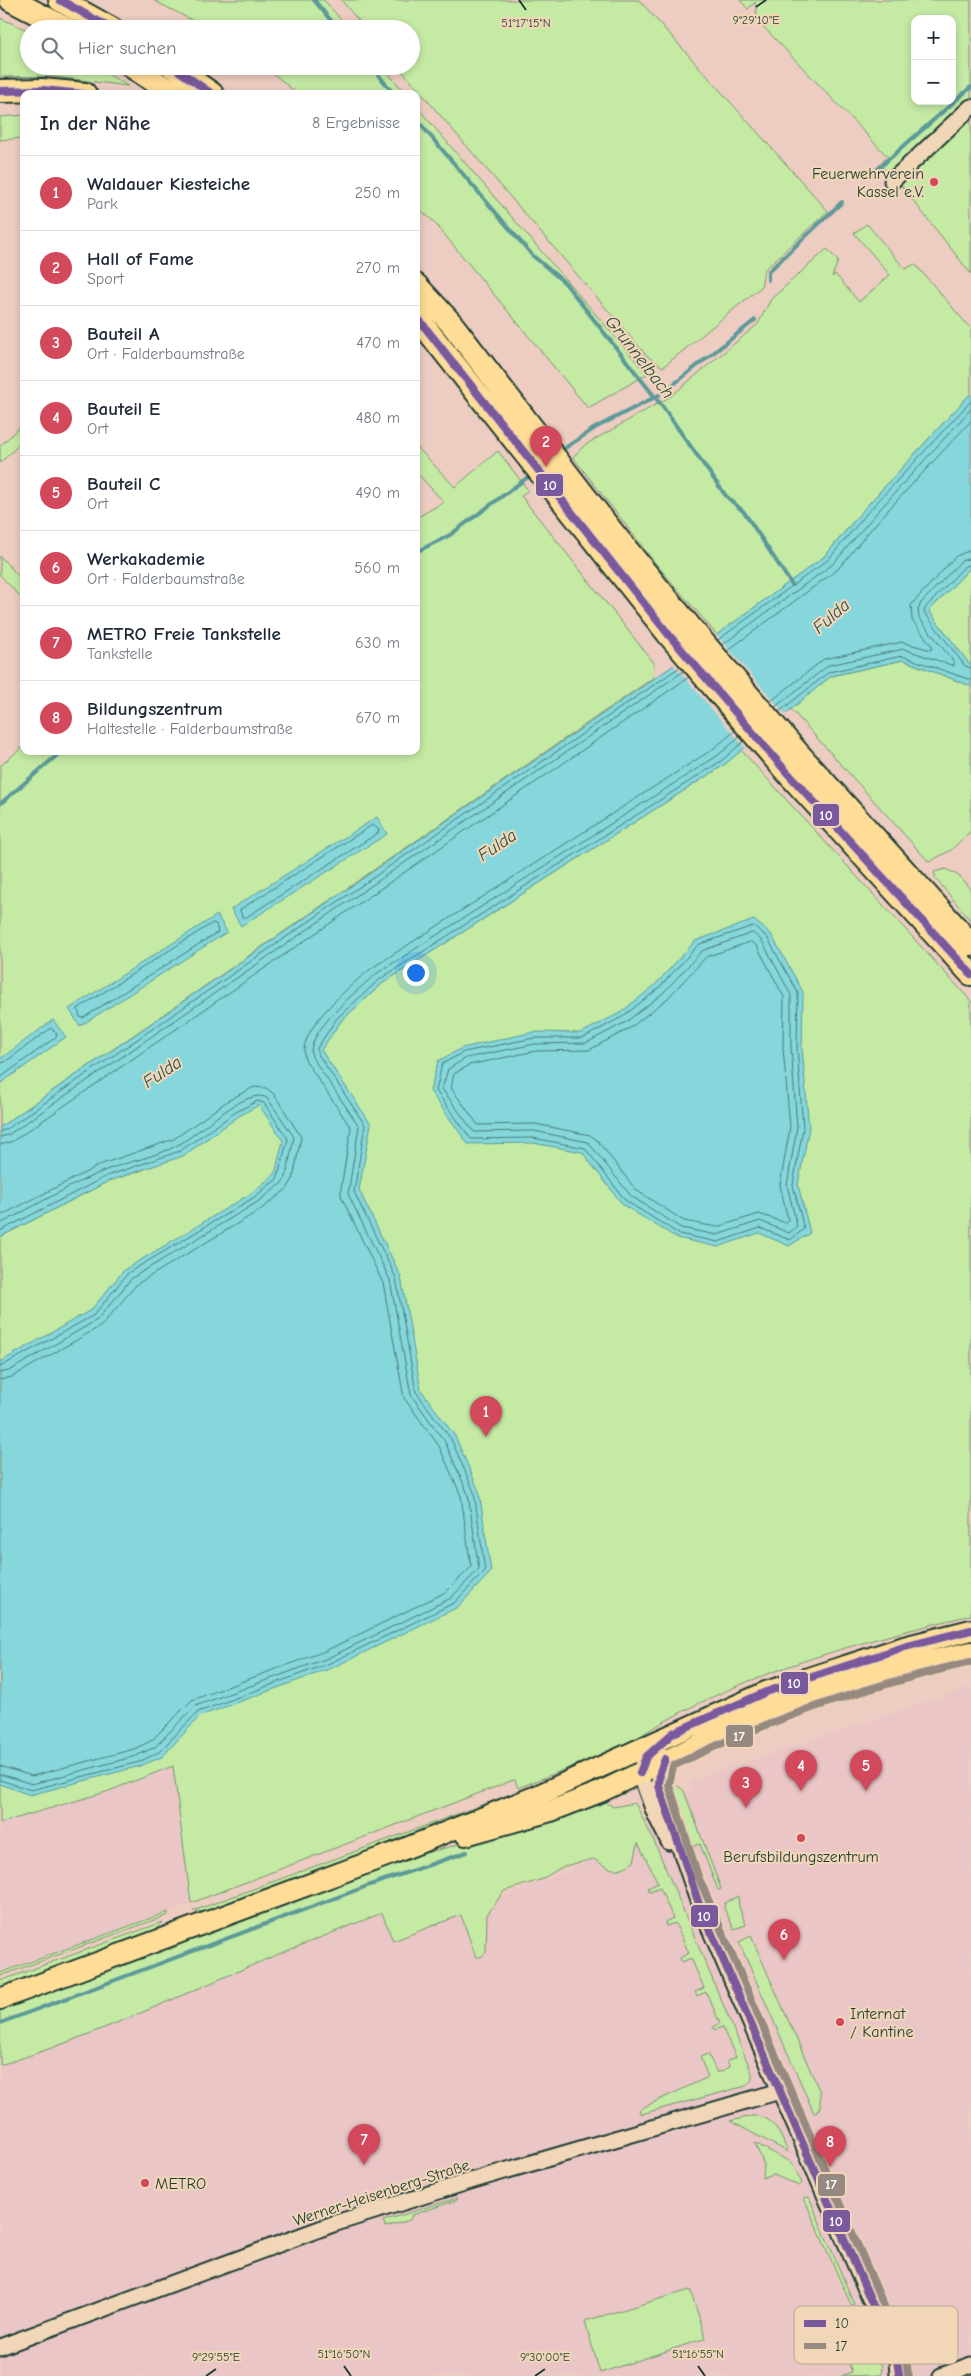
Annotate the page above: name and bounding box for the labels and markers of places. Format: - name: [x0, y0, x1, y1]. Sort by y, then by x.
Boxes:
- place label: Feuerwehrverein Kassel e.V.: [812, 165, 924, 201]
- marker: Feuerwehrverein Kassel e.V.: [928, 176, 940, 188]
- pin: 2: [530, 426, 562, 467]
- pin: 1: [470, 1396, 502, 1437]
- pin: 4: [785, 1750, 817, 1791]
- pin: 5: [850, 1750, 882, 1791]
- pin: 3: [730, 1767, 762, 1808]
- marker: Berufsbildungszentrum: [795, 1832, 807, 1844]
- place label: Berufsbildungszentrum: [723, 1848, 879, 1866]
- pin: 6: [768, 1919, 800, 1960]
- place label: Internat / Kantine: [850, 2005, 913, 2041]
- marker: Internat / Kantine: [834, 2016, 846, 2028]
- pin: 7: [348, 2124, 380, 2165]
- pin: 8: [814, 2126, 846, 2167]
- place label: METRO: [155, 2175, 206, 2193]
- marker: METRO: [139, 2177, 151, 2189]

